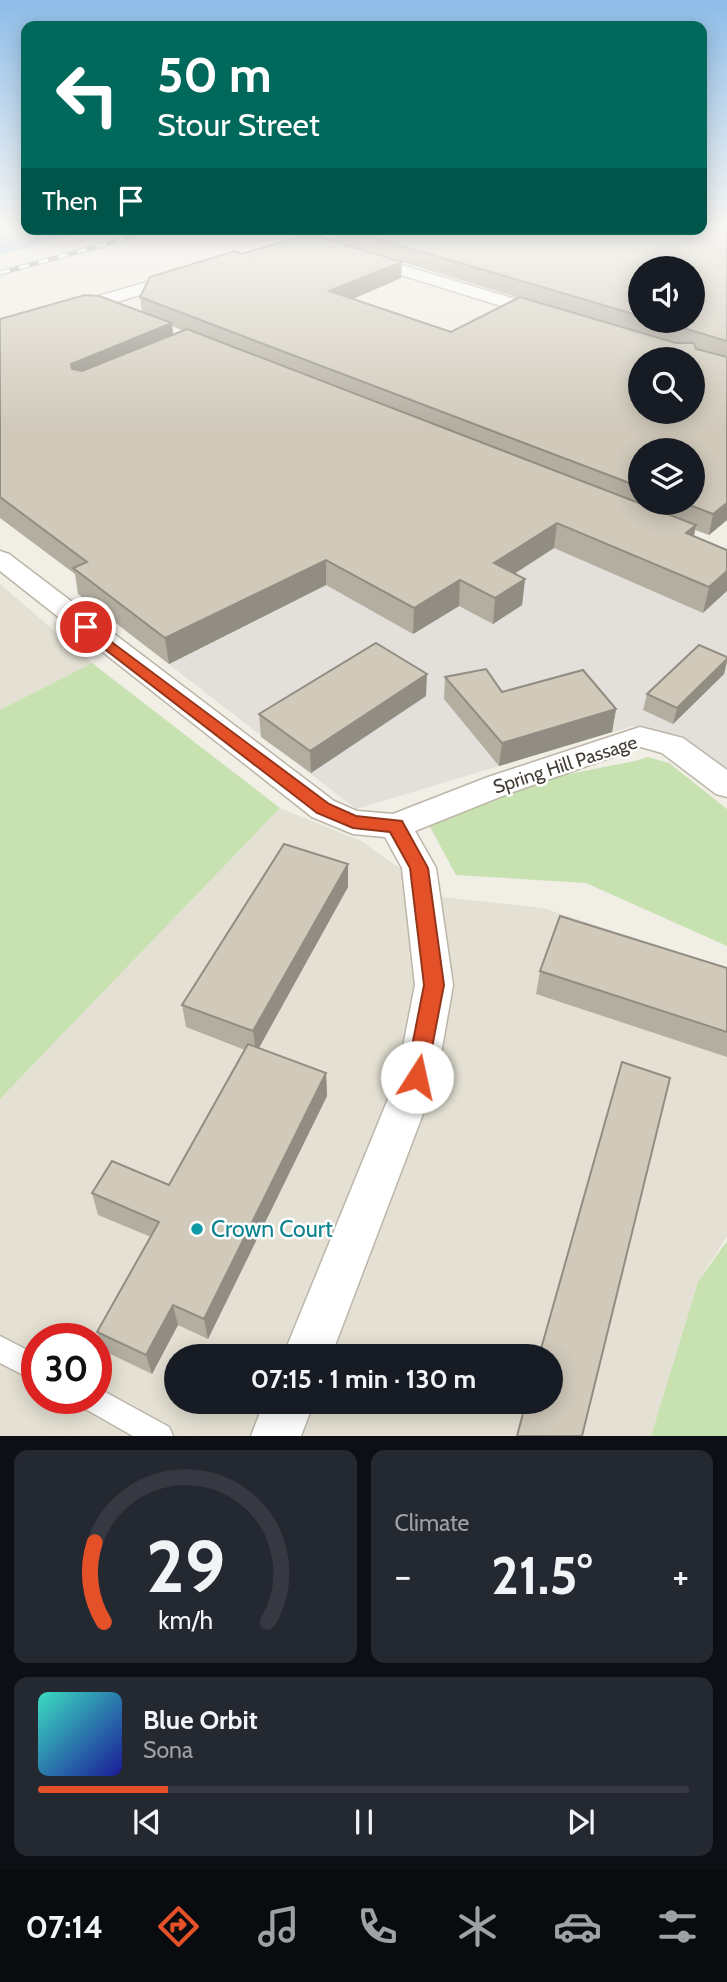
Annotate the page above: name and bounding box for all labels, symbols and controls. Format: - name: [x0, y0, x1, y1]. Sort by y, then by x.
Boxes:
- text: 50 m: [157, 45, 272, 104]
- icon: left: [42, 49, 133, 140]
- text: Stour Street: [157, 105, 320, 144]
- icon: arrive: [112, 182, 150, 220]
- text: Then: [42, 185, 98, 217]
- map controls: [628, 256, 705, 515]
- button: sound: [628, 256, 705, 333]
- button: search: [628, 347, 705, 424]
- button: layers: [628, 438, 705, 515]
- pin: [56, 597, 116, 657]
- icon: arrive: [67, 608, 105, 646]
- street label: Spring Hill Passage: [490, 730, 640, 799]
- position arrow: [380, 1040, 454, 1114]
- place label: Crown Court: [211, 1215, 333, 1243]
- marker: Crown Court: [189, 1221, 205, 1237]
- speed limit sign: 30: [21, 1323, 112, 1414]
- text: 07:15 · 1 min · 130 m: [251, 1363, 476, 1395]
- text: Climate: [395, 1509, 469, 1537]
- text: 29: [146, 1523, 225, 1611]
- text: 21.5°: [491, 1544, 592, 1607]
- text: −: [395, 1552, 411, 1599]
- text: +: [672, 1552, 689, 1599]
- text: km/h: [158, 1605, 213, 1635]
- text: Blue Orbit: [143, 1704, 258, 1736]
- text: Sona: [143, 1736, 193, 1764]
- icon: previous: [128, 1803, 166, 1841]
- icon: pause: [345, 1803, 383, 1841]
- icon: next: [562, 1803, 600, 1841]
- icon: directions: [154, 1902, 203, 1951]
- icon: music: [254, 1902, 303, 1951]
- icon: phone: [353, 1902, 402, 1951]
- icon: climate: [453, 1902, 502, 1951]
- icon: car: [553, 1902, 602, 1951]
- icon: filters: [653, 1902, 702, 1951]
- text: 07:14: [25, 1907, 103, 1946]

